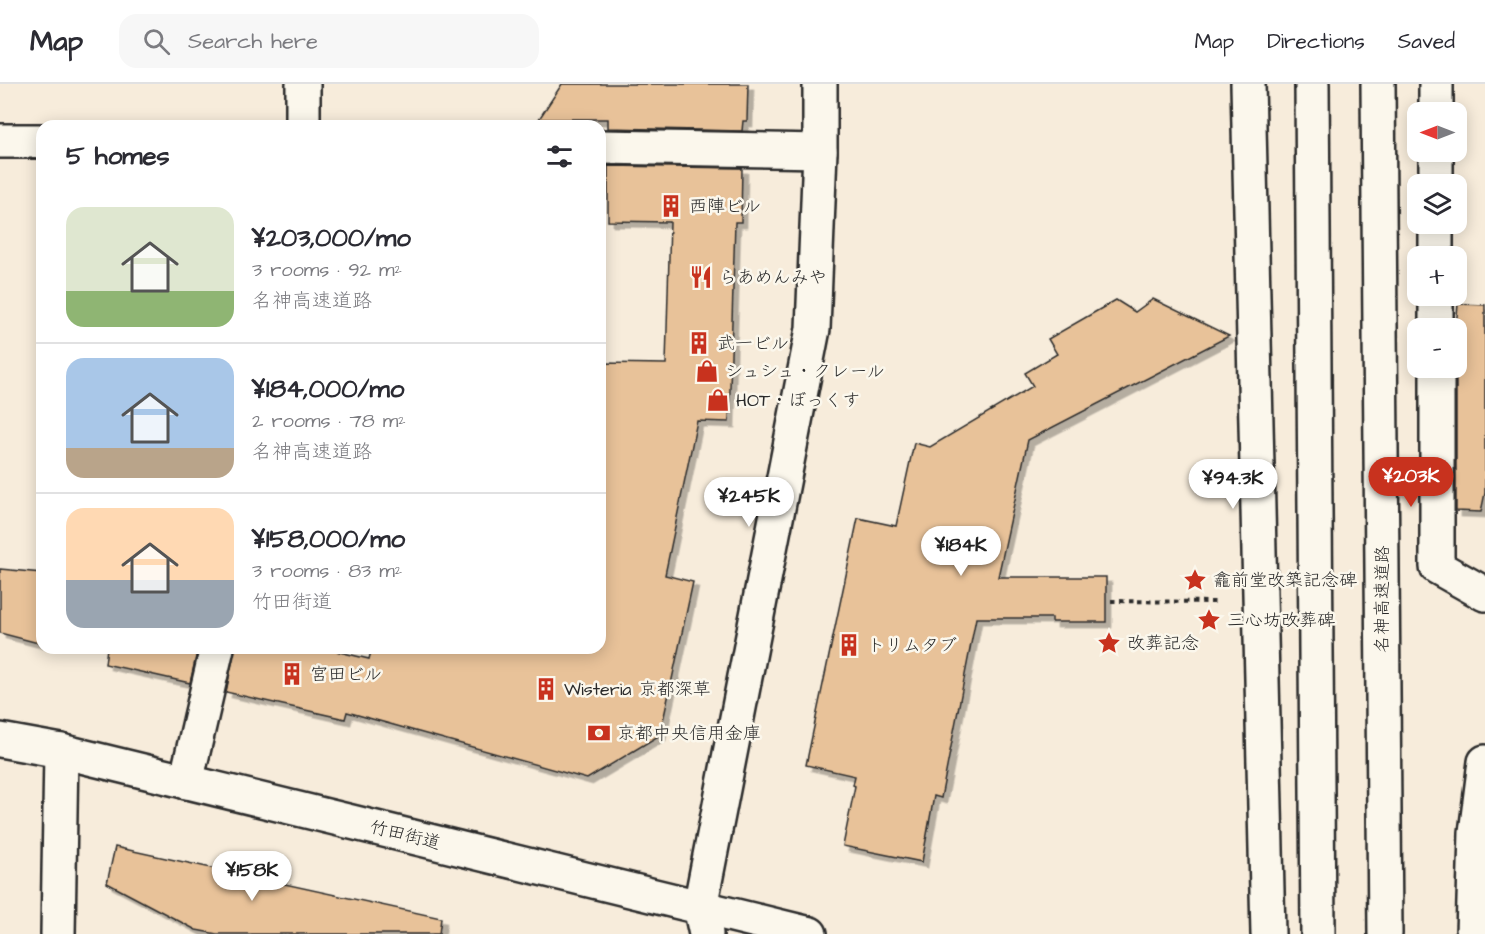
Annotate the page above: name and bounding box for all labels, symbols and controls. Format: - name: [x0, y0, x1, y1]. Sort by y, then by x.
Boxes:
- search box: [119, 14, 539, 68]
- text: Map: [30, 22, 83, 61]
- icon: search: [140, 25, 173, 58]
- text: Search here: [188, 26, 318, 57]
- text: Map: [1194, 27, 1234, 56]
- text: Directions: [1267, 27, 1365, 56]
- text: Saved: [1398, 27, 1455, 56]
- north arrow: [1407, 102, 1467, 162]
- map controls: [1407, 102, 1467, 378]
- text: 5 homes: [66, 138, 170, 174]
- icon: filters: [543, 140, 576, 173]
- button: layers: [1407, 174, 1467, 234]
- building icon: 西陣ビル: [658, 193, 684, 219]
- place label: 西陣ビル: [689, 194, 761, 219]
- text: ¥203,000/mo: [252, 220, 411, 256]
- icon: home: [114, 231, 186, 303]
- button: +: [1407, 246, 1467, 306]
- text: 3 rooms · 92 m²: [252, 256, 402, 284]
- restaurant icon: らあめんみや: [688, 264, 714, 290]
- place label: らあめんみや: [719, 265, 827, 290]
- text: 名神高速道路: [252, 287, 372, 315]
- button: −: [1407, 318, 1467, 378]
- building icon: 武一ビル: [686, 330, 712, 356]
- place label: 武一ビル: [717, 331, 789, 356]
- shop icon: シュシュ・クレール: [694, 358, 720, 384]
- place label: シュシュ・クレール: [725, 359, 884, 384]
- text: ¥184,000/mo: [252, 371, 404, 407]
- icon: home: [114, 382, 186, 454]
- shop icon: HOT・ぼっくす: [705, 387, 731, 413]
- place label: HOT・ぼっくす: [736, 388, 860, 413]
- text: 2 rooms · 78 m²: [252, 407, 406, 435]
- text: 名神高速道路: [252, 438, 372, 466]
- pin: ¥203K: [1369, 457, 1453, 508]
- pin: ¥94.3K: [1184, 459, 1282, 510]
- text: ¥203K: [1382, 462, 1440, 490]
- text: ¥94.3K: [1203, 464, 1263, 492]
- pin: ¥245K: [707, 477, 791, 528]
- text: ¥245K: [718, 482, 780, 510]
- text: ¥158,000/mo: [252, 521, 405, 557]
- pin: ¥184K: [919, 526, 1003, 577]
- text: ¥184K: [935, 531, 987, 559]
- icon: home: [114, 532, 186, 604]
- street label: 名神高速道路: [1370, 545, 1395, 653]
- text: 3 rooms · 83 m²: [252, 557, 402, 585]
- place icon: 龕前堂改築記念碑: [1182, 567, 1208, 593]
- place label: 龕前堂改築記念碑: [1213, 568, 1357, 593]
- text: 竹田街道: [252, 588, 332, 616]
- place icon: 三心坊改葬碑: [1196, 607, 1222, 633]
- place label: 三心坊改葬碑: [1227, 608, 1335, 633]
- place icon: 改葬記念: [1096, 630, 1122, 656]
- place label: 改葬記念: [1127, 631, 1199, 656]
- building icon: トリムタブ: [836, 632, 862, 658]
- place label: トリムタブ: [867, 633, 957, 658]
- building icon: 宮田ビル: [279, 661, 305, 687]
- place label: 宮田ビル: [310, 662, 382, 687]
- building icon: Wisteria 京都深草: [533, 676, 559, 702]
- place label: Wisteria 京都深草: [564, 677, 711, 702]
- bank icon: 京都中央信用金庫: [586, 720, 612, 746]
- place label: 京都中央信用金庫: [617, 721, 761, 746]
- street label: 竹田街道: [367, 814, 443, 856]
- pin: ¥158K: [210, 851, 294, 902]
- text: ¥158K: [226, 856, 278, 884]

